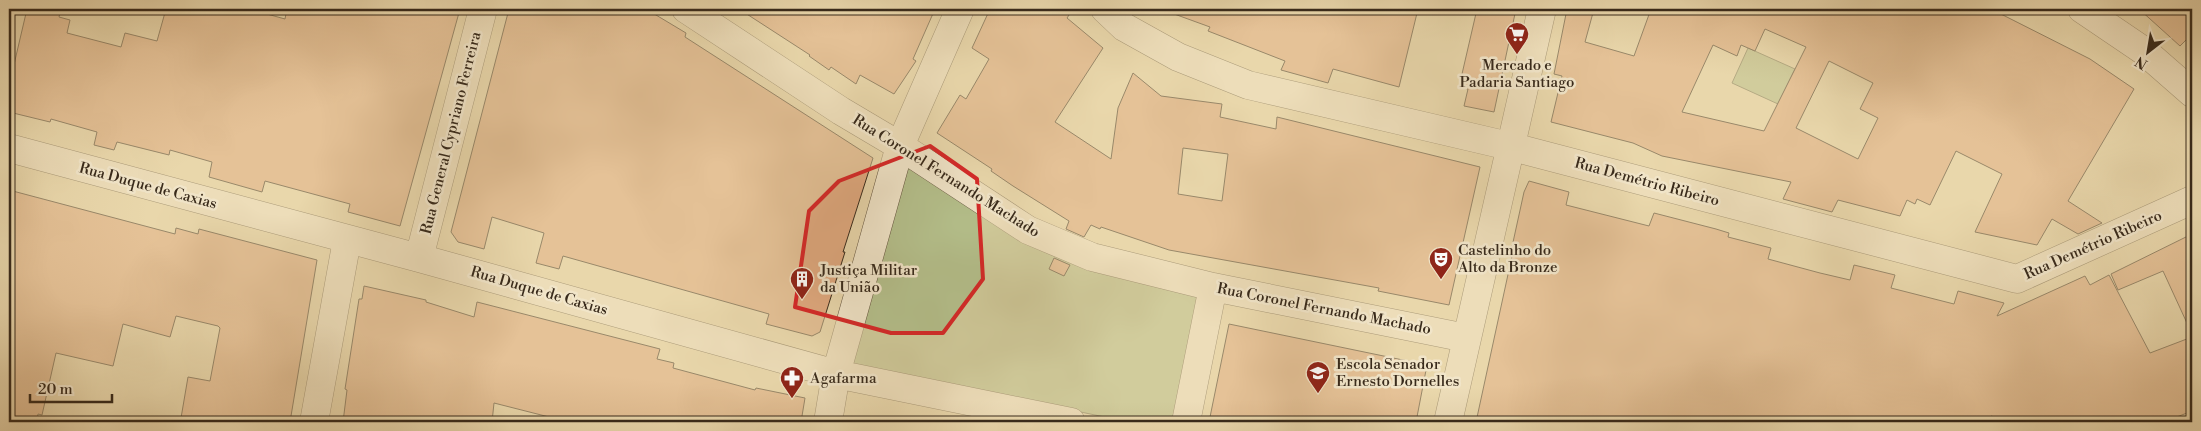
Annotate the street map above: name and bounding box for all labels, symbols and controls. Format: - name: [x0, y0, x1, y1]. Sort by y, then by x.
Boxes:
- supermarket icon: Mercado e Padaria Santiago: [1504, 21, 1530, 55]
- north arrow: [2124, 28, 2174, 78]
- street label: Rua General Cypriano Ferreira: [417, 29, 485, 236]
- text: N: [2132, 52, 2151, 73]
- place label: Mercado e Padaria Santiago: [1460, 56, 1574, 92]
- street label: Rua Coronel Fernando Machado: [849, 110, 1043, 242]
- street label: Rua Demétrio Ribeiro: [1572, 154, 1722, 210]
- street label: Rua Duque de Caxias: [77, 158, 219, 214]
- street label: Rua Demétrio Ribeiro: [2021, 206, 2165, 284]
- place label: Castelinho do Alto da Bronze: [1457, 241, 1558, 277]
- theatre icon: Castelinho do Alto da Bronze: [1428, 246, 1454, 280]
- place label: Justiça Militar da União: [819, 261, 918, 297]
- street label: Rua Duque de Caxias: [468, 262, 610, 320]
- building icon: Justiça Militar da União: [789, 266, 815, 300]
- street label: Rua Coronel Fernando Machado: [1215, 279, 1433, 339]
- place label: Escola Senador Ernesto Dornelles: [1336, 355, 1459, 391]
- school or university icon: Escola Senador Ernesto Dornelles: [1305, 360, 1331, 394]
- pharmacy icon: Agafarma: [779, 365, 805, 399]
- place label: Agafarma: [809, 369, 877, 388]
- scale bar: [30, 371, 112, 403]
- text: 20 m: [38, 380, 73, 399]

